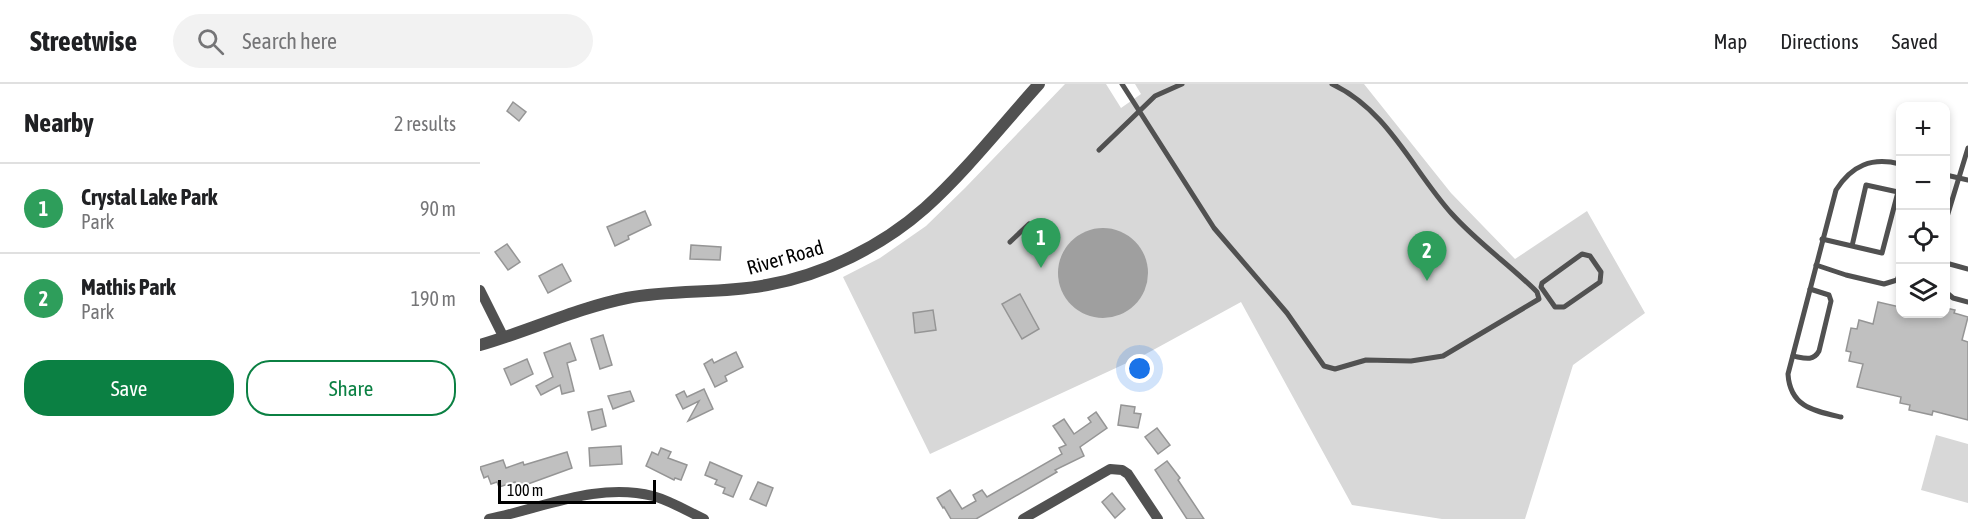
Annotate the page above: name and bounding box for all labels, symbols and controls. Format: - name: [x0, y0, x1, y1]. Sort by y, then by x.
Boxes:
- search box: [173, 14, 593, 68]
- text: Streetwise: [30, 25, 137, 57]
- icon: search: [194, 25, 227, 58]
- text: Search here: [242, 28, 337, 54]
- text: Map: [1713, 29, 1747, 53]
- text: Directions: [1780, 29, 1859, 53]
- text: Saved: [1892, 29, 1938, 53]
- map controls: [1896, 102, 1950, 318]
- button: +: [1896, 102, 1950, 156]
- text: Nearby: [24, 108, 94, 138]
- text: 2 results: [394, 112, 456, 135]
- button: −: [1896, 156, 1950, 210]
- text: Crystal Lake Park: [81, 184, 217, 210]
- text: 1: [39, 197, 48, 220]
- text: 90 m: [420, 197, 456, 220]
- text: Park: [81, 210, 114, 233]
- button: locate: [1896, 210, 1950, 264]
- pin: 1: [1022, 218, 1060, 268]
- pin: 2: [1408, 232, 1446, 281]
- street label: River Road: [744, 235, 826, 279]
- button: layers: [1896, 264, 1950, 318]
- text: Mathis Park: [81, 274, 176, 300]
- text: 2: [39, 287, 48, 310]
- text: 190 m: [411, 287, 456, 310]
- text: Park: [81, 300, 114, 323]
- your location: [1125, 354, 1154, 383]
- button: Save: [24, 360, 234, 416]
- button: Share: [246, 360, 456, 416]
- scale bar: [498, 477, 656, 504]
- text: 100 m: [507, 481, 543, 499]

